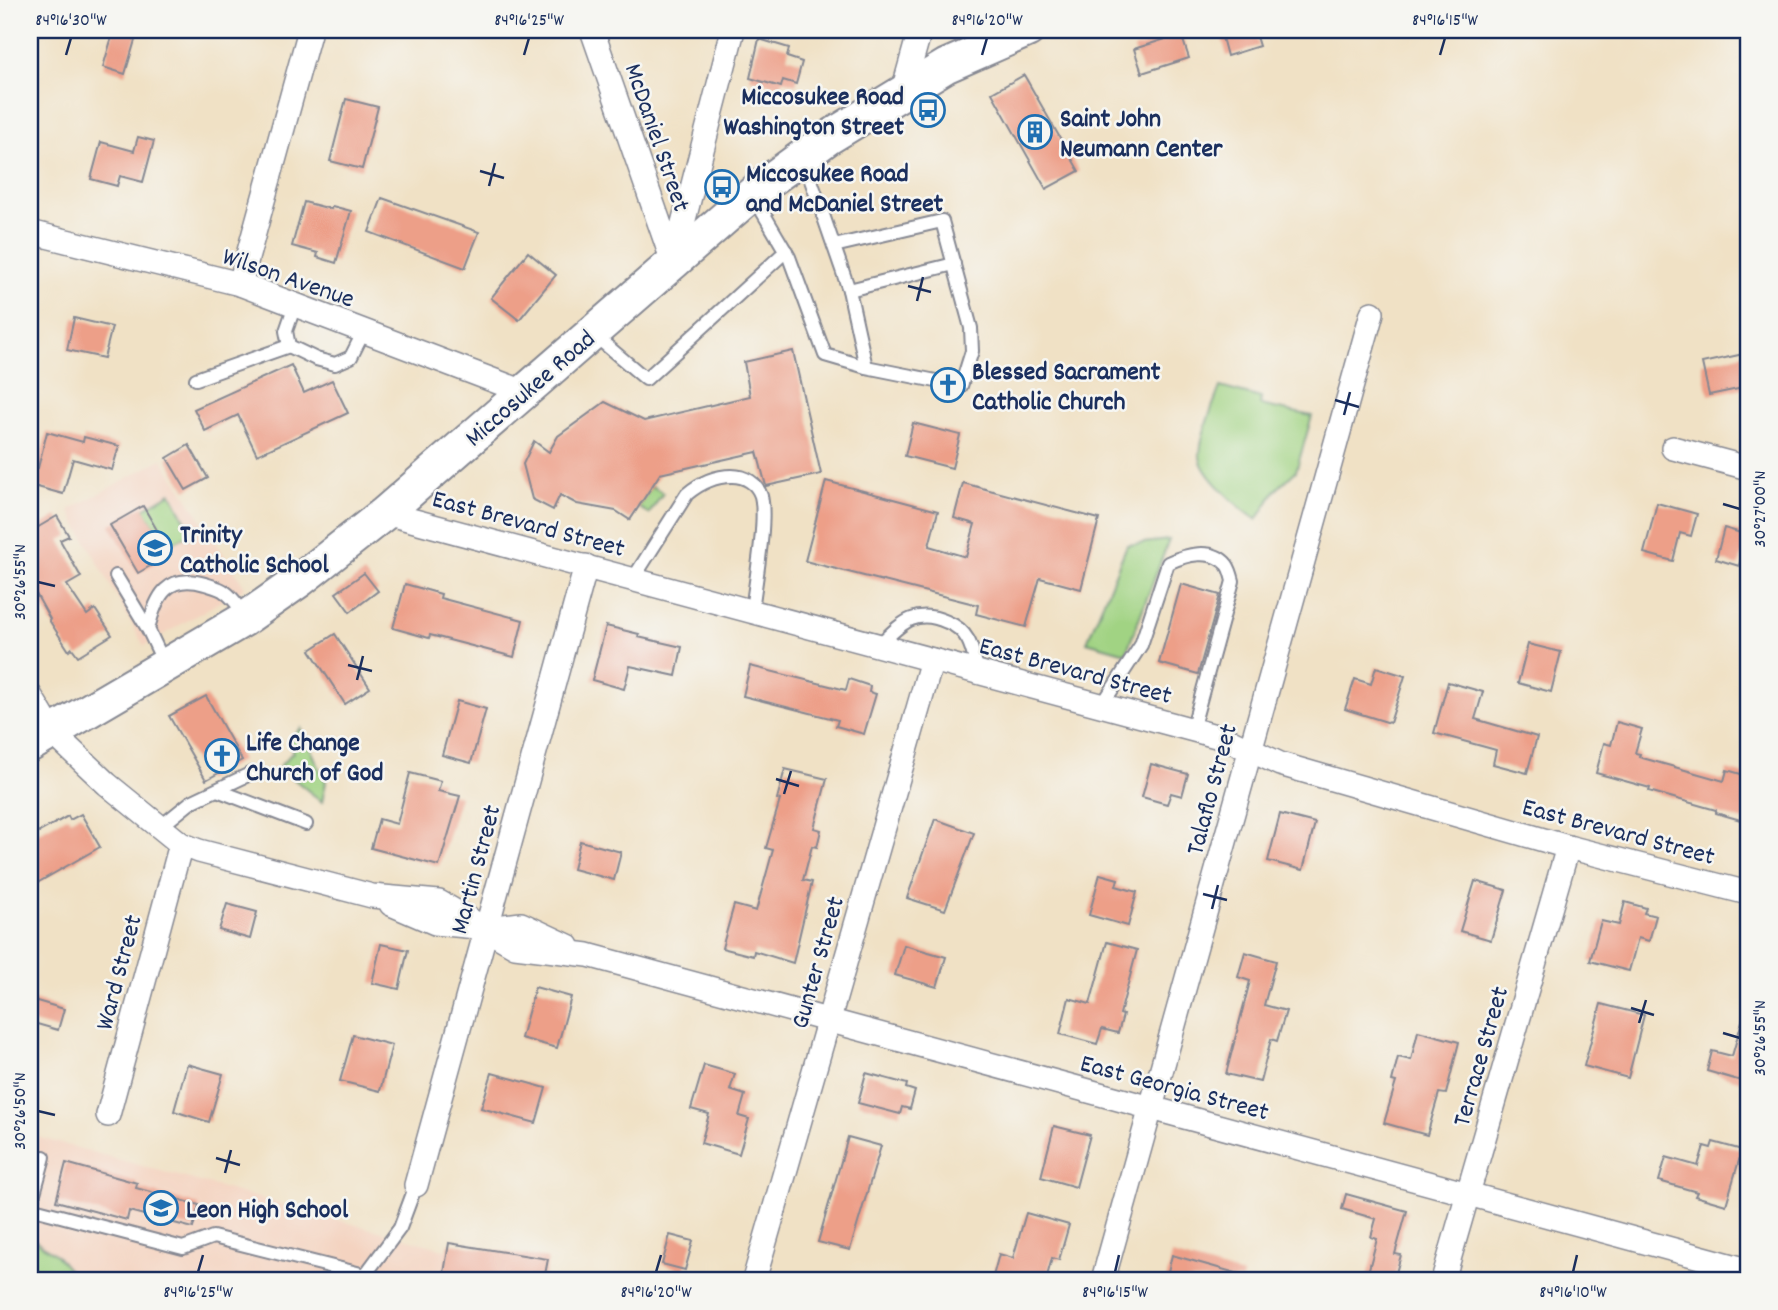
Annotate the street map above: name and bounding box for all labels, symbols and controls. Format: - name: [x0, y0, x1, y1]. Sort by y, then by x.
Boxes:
- text: 84°16'30"W: [35, 9, 107, 34]
- text: 84°16'25"W: [494, 9, 565, 34]
- text: 84°16'20"W: [951, 9, 1023, 34]
- text: 84°16'15"W: [1412, 9, 1479, 34]
- street label: McDaniel Street: [613, 59, 699, 218]
- place label: Miccosukee Road Washington Street: [724, 80, 904, 147]
- bus stop icon: Miccosukee Road Washington Street: [909, 91, 947, 129]
- place label: Saint John Neumann Center: [1060, 102, 1223, 169]
- building icon: Saint John Neumann Center: [1016, 113, 1054, 151]
- place label: Miccosukee Road and McDaniel Street: [746, 157, 944, 224]
- bus stop icon: Miccosukee Road and McDaniel Street: [703, 168, 741, 206]
- street label: Wilson Avenue: [217, 239, 359, 319]
- street label: Miccosukee Road: [458, 322, 605, 457]
- place label: Blessed Sacrament Catholic Church: [972, 355, 1161, 422]
- church icon: Blessed Sacrament Catholic Church: [929, 366, 967, 404]
- text: 30°27'00"N: [1749, 471, 1774, 547]
- street label: East Brevard Street: [428, 482, 629, 569]
- place label: Trinity Catholic School: [180, 518, 329, 585]
- school or university icon: Trinity Catholic School: [136, 529, 174, 567]
- text: 30°26'55"N: [9, 544, 34, 620]
- street label: East Brevard Street: [975, 629, 1176, 716]
- street label: Talaflo Street: [1178, 720, 1249, 860]
- place label: Life Change Church of God: [246, 726, 384, 793]
- church icon: Life Change Church of God: [203, 737, 241, 775]
- street label: East Brevard Street: [1518, 790, 1719, 877]
- street label: Martin Street: [442, 801, 513, 939]
- street label: Gunter Street: [783, 892, 856, 1034]
- street label: Ward Street: [87, 911, 154, 1035]
- street label: Terrace Street: [1445, 982, 1520, 1131]
- text: 30°26'55"N: [1749, 1000, 1774, 1076]
- street label: East Georgia Street: [1076, 1046, 1273, 1132]
- text: 30°26'50"N: [9, 1072, 34, 1150]
- school or university icon: Leon High School: [142, 1189, 180, 1227]
- place label: Leon High School: [186, 1193, 349, 1230]
- text: 84°16'25"W: [163, 1281, 234, 1306]
- text: 84°16'20"W: [620, 1281, 692, 1306]
- text: 84°16'15"W: [1082, 1281, 1149, 1306]
- text: 84°16'10"W: [1539, 1281, 1607, 1306]

